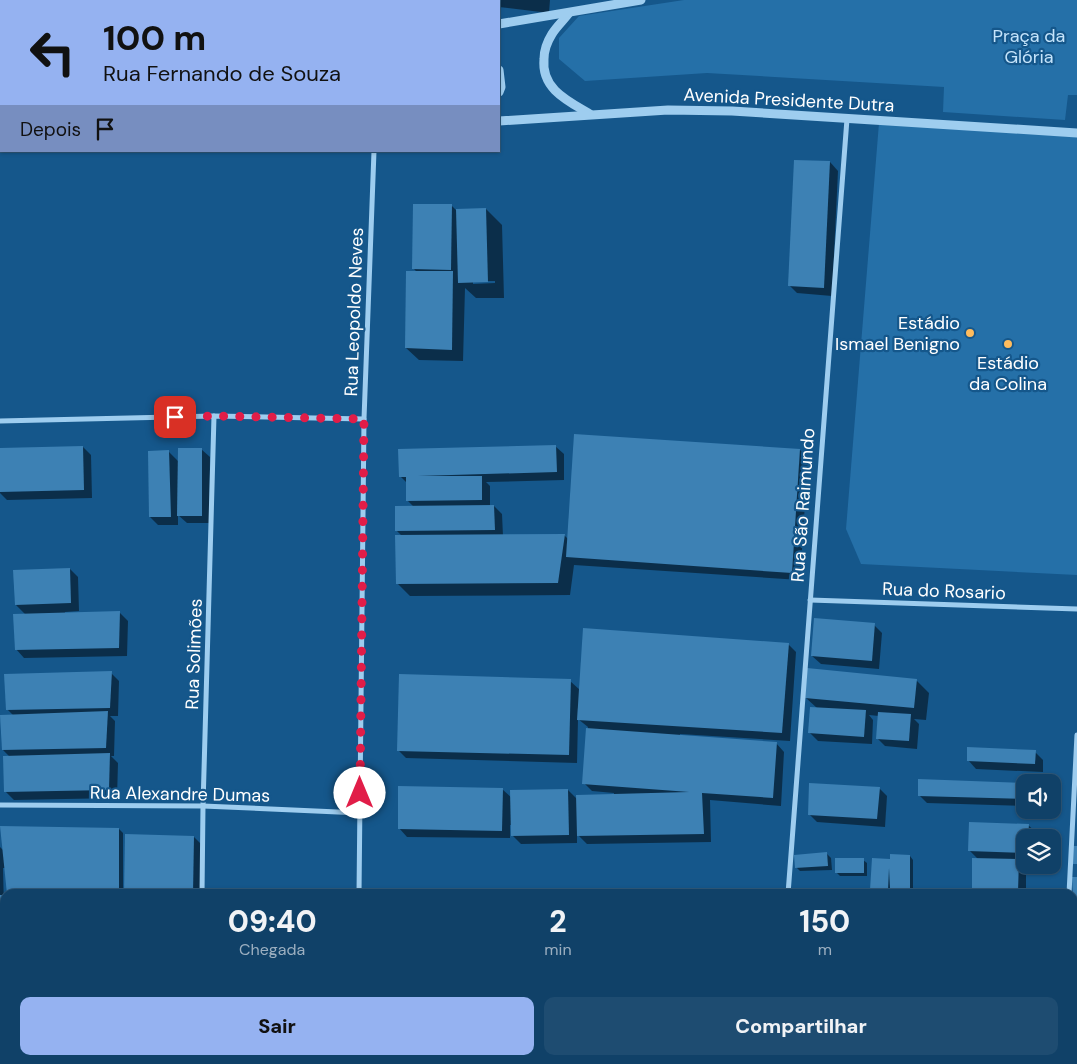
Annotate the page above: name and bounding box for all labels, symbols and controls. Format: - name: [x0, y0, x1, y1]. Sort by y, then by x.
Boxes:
- text: 100 m: [103, 15, 206, 61]
- icon: left: [20, 20, 85, 85]
- park label: Praça da Glória: [993, 24, 1065, 69]
- text: Rua Fernando de Souza: [103, 59, 341, 88]
- street label: Avenida Presidente Dutra: [683, 82, 895, 118]
- icon: arrive: [91, 115, 119, 143]
- text: Depois: [20, 117, 81, 142]
- street label: Rua Leopoldo Neves: [339, 227, 369, 397]
- place label: Estádio Ismael Benigno: [835, 311, 960, 356]
- marker: Estádio Ismael Benigno: [964, 327, 976, 339]
- marker: Estádio da Colina: [1002, 338, 1014, 350]
- place label: Estádio da Colina: [969, 351, 1047, 396]
- pin: [154, 396, 196, 438]
- icon: arrive: [161, 403, 189, 431]
- street label: Rua São Raimundo: [786, 427, 820, 583]
- street label: Rua do Rosario: [882, 577, 1006, 605]
- street label: Rua Solimões: [180, 598, 208, 710]
- position arrow: [333, 766, 385, 818]
- map controls: [1016, 774, 1061, 874]
- button: sound: [1016, 774, 1061, 819]
- street label: Rua Alexandre Dumas: [90, 780, 270, 808]
- button: layers: [1016, 829, 1061, 874]
- text: 09:40: [228, 902, 317, 941]
- text: 2: [549, 902, 567, 941]
- text: 150: [799, 902, 850, 941]
- text: Chegada: [239, 939, 305, 960]
- text: min: [544, 939, 572, 960]
- text: m: [818, 939, 832, 960]
- button: Sair: [20, 997, 534, 1055]
- button: Compartilhar: [544, 997, 1058, 1055]

